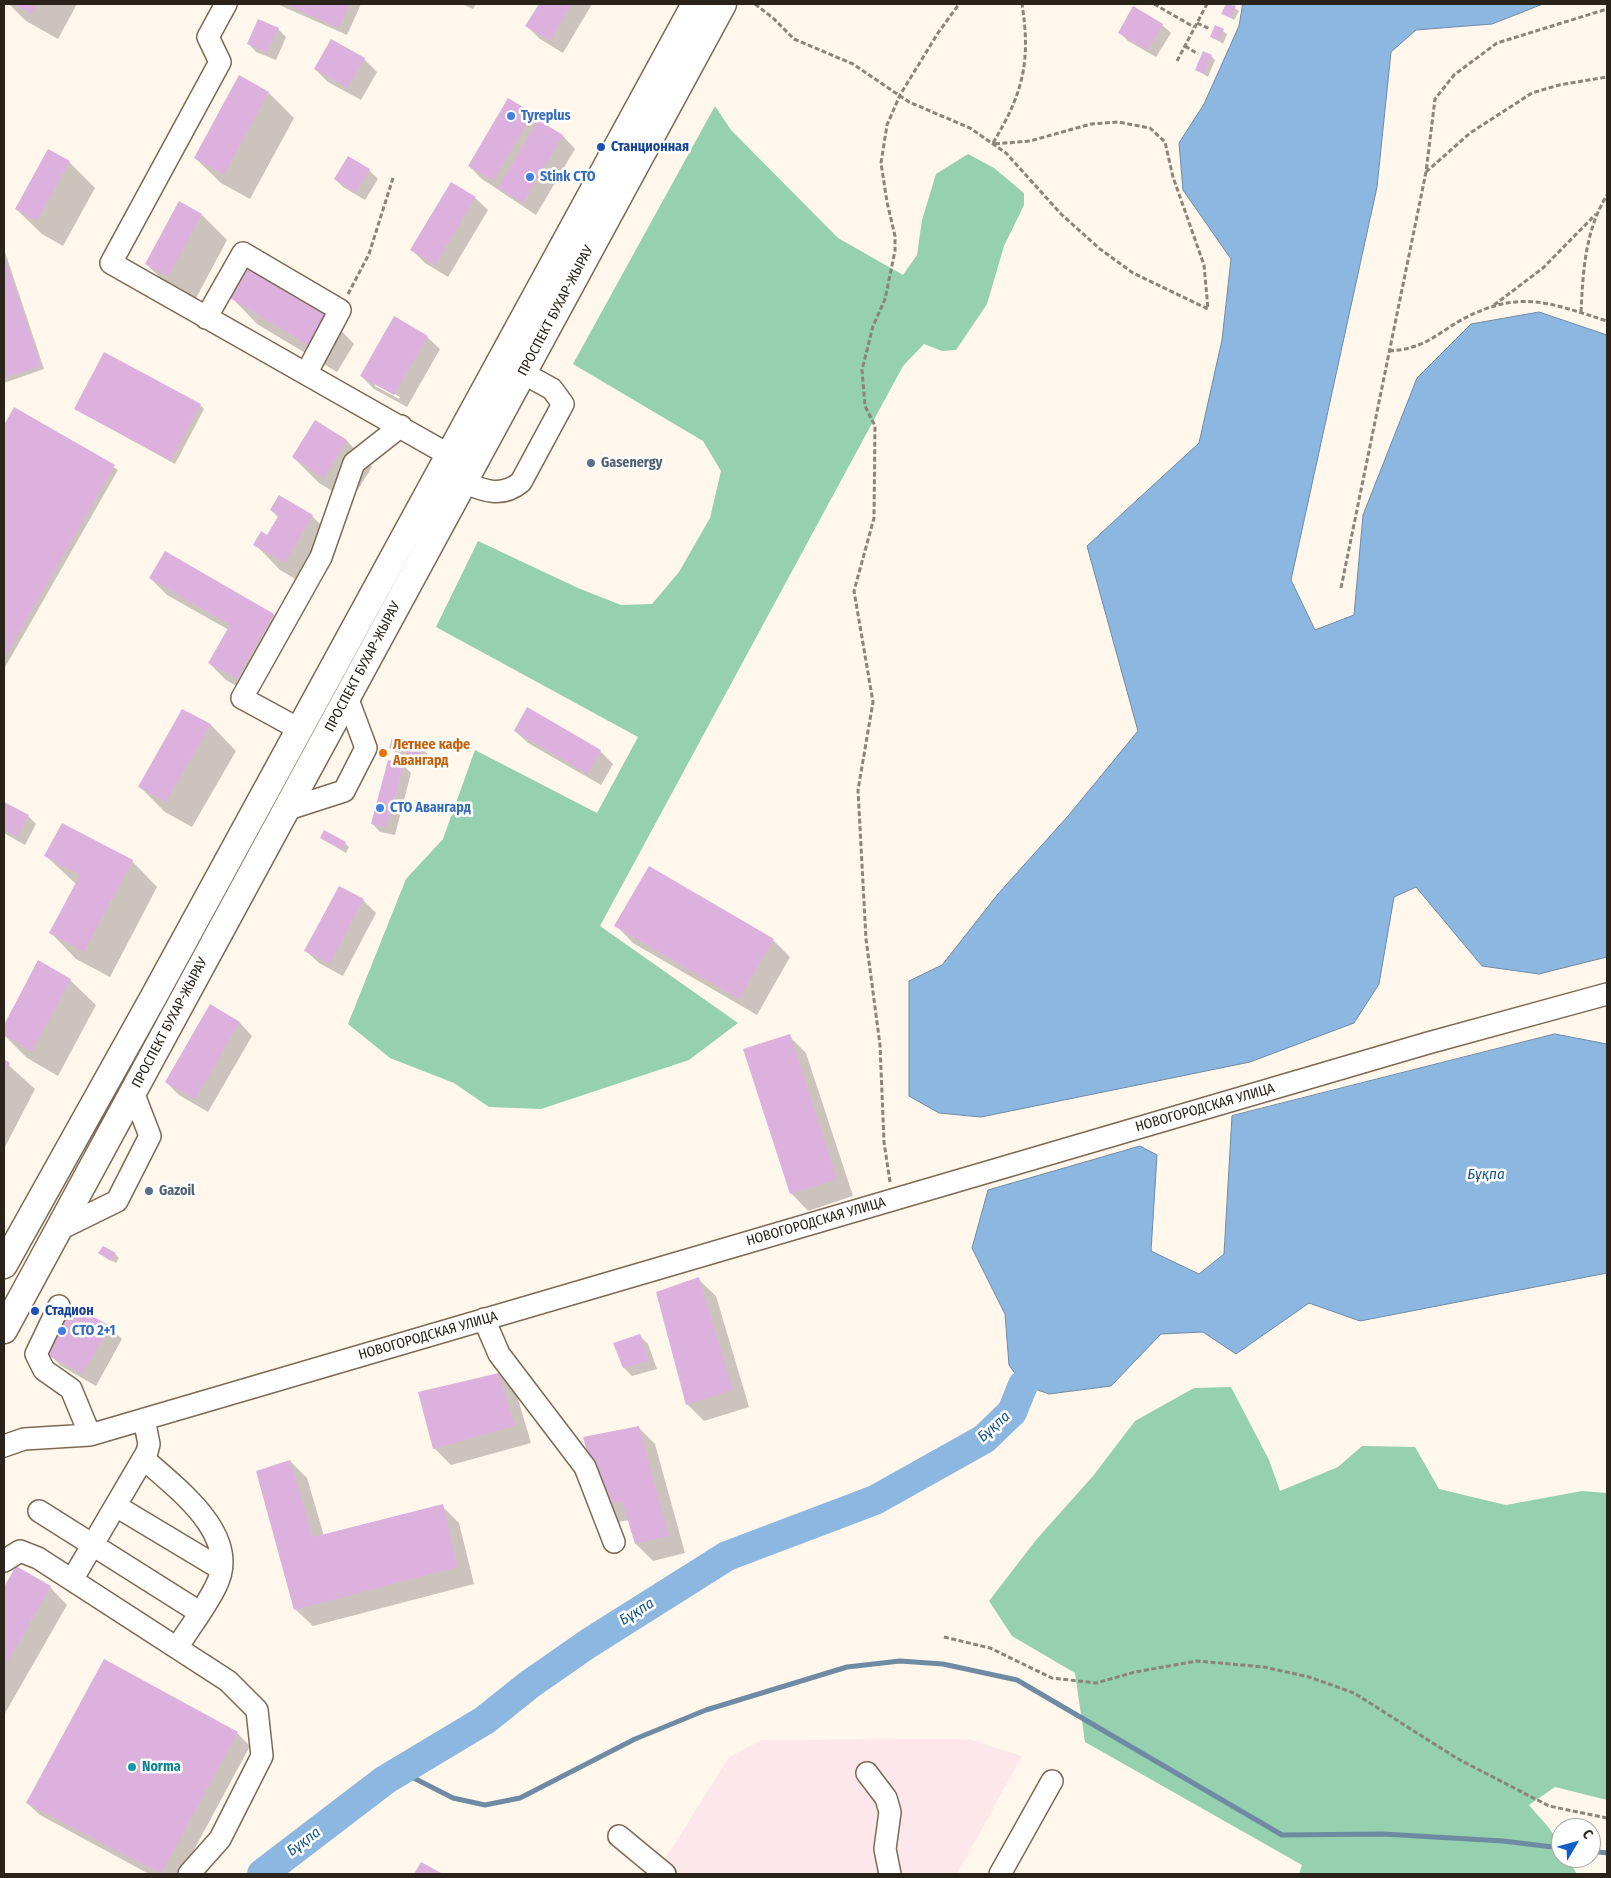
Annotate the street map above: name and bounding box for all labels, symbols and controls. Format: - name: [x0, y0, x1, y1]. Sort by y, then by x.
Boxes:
- place label: Tyreplus: [521, 108, 571, 124]
- marker: Tyreplus: [505, 110, 517, 122]
- place label: Станционная: [611, 139, 689, 155]
- marker: Станционная: [595, 141, 607, 153]
- place label: Stink СТО: [540, 169, 596, 185]
- marker: Stink СТО: [524, 171, 536, 183]
- street label: ПРОСПЕКТ БУХАР-ЖЫРАУ: [515, 243, 597, 379]
- place label: Gasenergy: [601, 455, 662, 471]
- marker: Gasenergy: [585, 457, 597, 469]
- street label: ПРОСПЕКТ БУХАР-ЖЫРАУ: [322, 599, 404, 735]
- place label: Летнее кафе Авангард: [393, 737, 470, 770]
- marker: Летнее кафе Авангард: [377, 747, 389, 759]
- place label: СТО Авангард: [390, 800, 471, 816]
- marker: СТО Авангард: [374, 802, 386, 814]
- street label: ПРОСПЕКТ БУХАР-ЖЫРАУ: [129, 955, 211, 1091]
- street label: НОВОГОРОДСКАЯ УЛИЦА: [1134, 1080, 1276, 1136]
- water label: Бұқпа: [1467, 1166, 1505, 1184]
- place label: Gazoil: [159, 1183, 195, 1199]
- marker: Gazoil: [143, 1185, 155, 1197]
- street label: НОВОГОРОДСКАЯ УЛИЦА: [745, 1194, 887, 1250]
- place label: Стадион: [45, 1303, 94, 1319]
- marker: Стадион: [29, 1305, 41, 1317]
- street label: НОВОГОРОДСКАЯ УЛИЦА: [357, 1308, 499, 1364]
- place label: СТО 2+1: [72, 1323, 115, 1339]
- marker: СТО 2+1: [56, 1325, 68, 1337]
- water label: Бұқпа: [974, 1408, 1014, 1446]
- water label: Бұқпа: [616, 1594, 658, 1630]
- place label: Norma: [142, 1759, 181, 1775]
- marker: Norma: [126, 1761, 138, 1773]
- north arrow: [1551, 1818, 1601, 1868]
- water label: Бұқпа: [284, 1824, 324, 1860]
- text: С: [1579, 1826, 1597, 1842]

